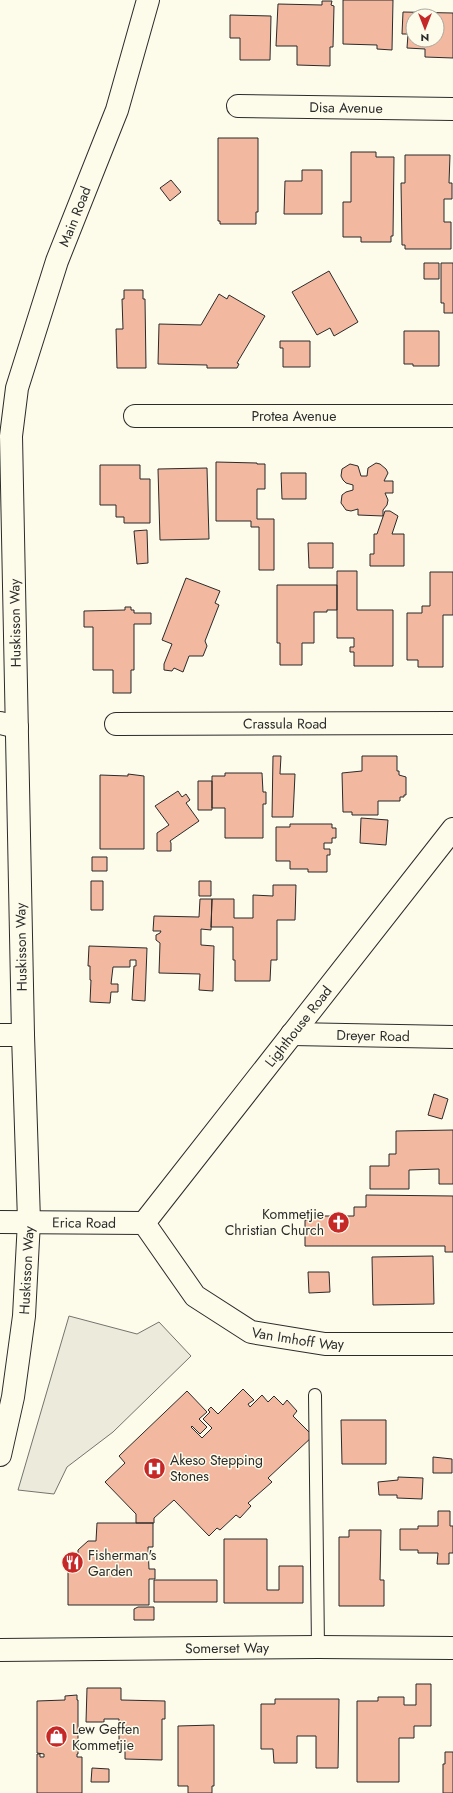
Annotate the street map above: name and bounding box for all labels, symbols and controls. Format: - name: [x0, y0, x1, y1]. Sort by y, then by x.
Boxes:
- north arrow: [405, 8, 445, 48]
- text: N: [421, 30, 429, 46]
- street label: Disa Avenue: [309, 97, 383, 118]
- street label: Main Road: [54, 183, 96, 250]
- street label: Protea Avenue: [252, 406, 336, 426]
- street label: Huskisson Way: [4, 578, 26, 667]
- street label: Crassula Road: [243, 713, 327, 734]
- street label: Huskisson Way: [10, 902, 32, 991]
- street label: Lighthouse Road: [260, 981, 336, 1071]
- street label: Dreyer Road: [336, 1025, 410, 1046]
- place label: Kommetjie Christian Church: [225, 1204, 324, 1240]
- church icon: Kommetjie Christian Church: [326, 1209, 352, 1235]
- street label: Erica Road: [52, 1212, 116, 1233]
- street label: Huskisson Way: [14, 1225, 39, 1315]
- street label: Van Imhoff Way: [250, 1322, 345, 1355]
- place label: Akeso Stepping Stones: [170, 1450, 263, 1486]
- hospital icon: Akeso Stepping Stones: [141, 1455, 167, 1481]
- place label: Fisherman's Garden: [88, 1545, 157, 1581]
- restaurant icon: Fisherman's Garden: [59, 1550, 85, 1576]
- street label: Somerset Way: [185, 1637, 270, 1658]
- place label: Lew Geffen Kommetjie: [72, 1719, 140, 1755]
- shop icon: Lew Geffen Kommetjie: [44, 1724, 70, 1750]

